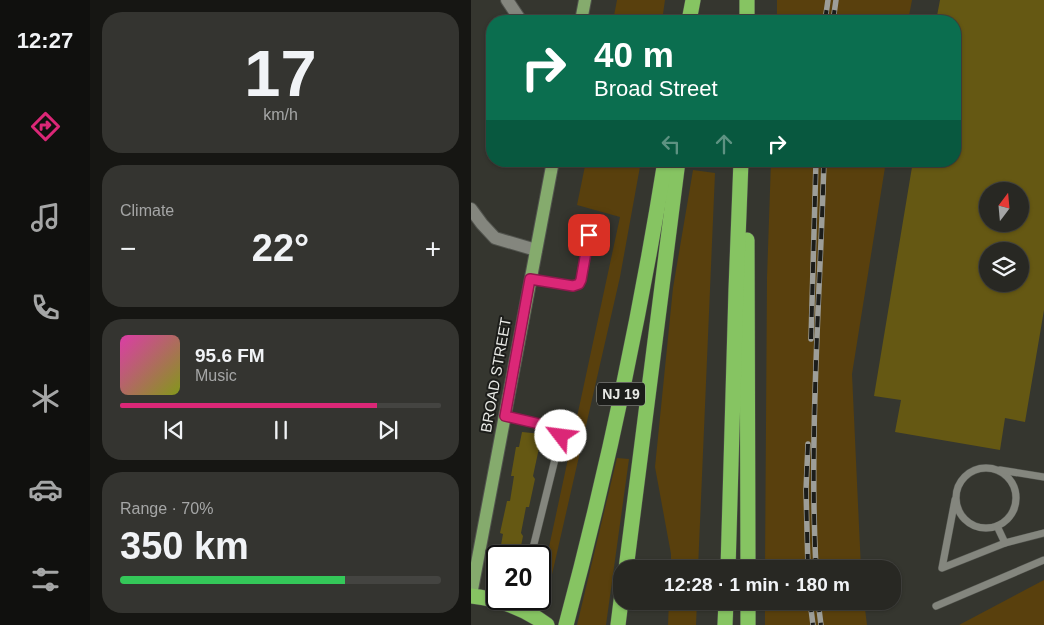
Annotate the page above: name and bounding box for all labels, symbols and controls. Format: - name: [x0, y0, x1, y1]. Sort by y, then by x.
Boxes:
- text: 12:27: [17, 28, 73, 53]
- icon: right: [511, 35, 576, 100]
- text: 40 m: [594, 35, 674, 74]
- text: 17: [244, 37, 317, 110]
- text: Broad Street: [594, 76, 718, 101]
- text: km/h: [263, 106, 298, 123]
- icon: directions: [28, 109, 63, 144]
- icon: left: [657, 130, 685, 158]
- icon: ahead: [710, 130, 738, 158]
- icon: right: [763, 130, 791, 158]
- north arrow: [979, 182, 1029, 232]
- map controls: [979, 182, 1029, 292]
- icon: music: [28, 200, 63, 235]
- text: Climate: [120, 202, 174, 219]
- pin: [568, 214, 610, 256]
- icon: arrive: [575, 221, 603, 249]
- text: 22°: [252, 227, 309, 269]
- text: −: [120, 233, 136, 264]
- text: +: [425, 233, 441, 264]
- button: layers: [979, 242, 1029, 292]
- icon: phone: [28, 290, 63, 325]
- street label: BROAD STREET: [477, 316, 514, 434]
- text: 95.6 FM: [195, 345, 265, 366]
- text: Music: [195, 367, 237, 384]
- icon: climate: [28, 381, 63, 416]
- road number: NJ 19: [597, 382, 645, 406]
- position arrow: [534, 409, 586, 461]
- icon: previous: [160, 416, 188, 444]
- icon: pause: [267, 416, 295, 444]
- icon: next: [374, 416, 402, 444]
- icon: car: [28, 472, 63, 507]
- text: Range · 70%: [120, 500, 213, 517]
- text: 350 km: [120, 525, 249, 567]
- speed limit sign: 20: [486, 545, 551, 610]
- icon: filters: [28, 562, 63, 597]
- text: 12:28 · 1 min · 180 m: [664, 574, 850, 595]

